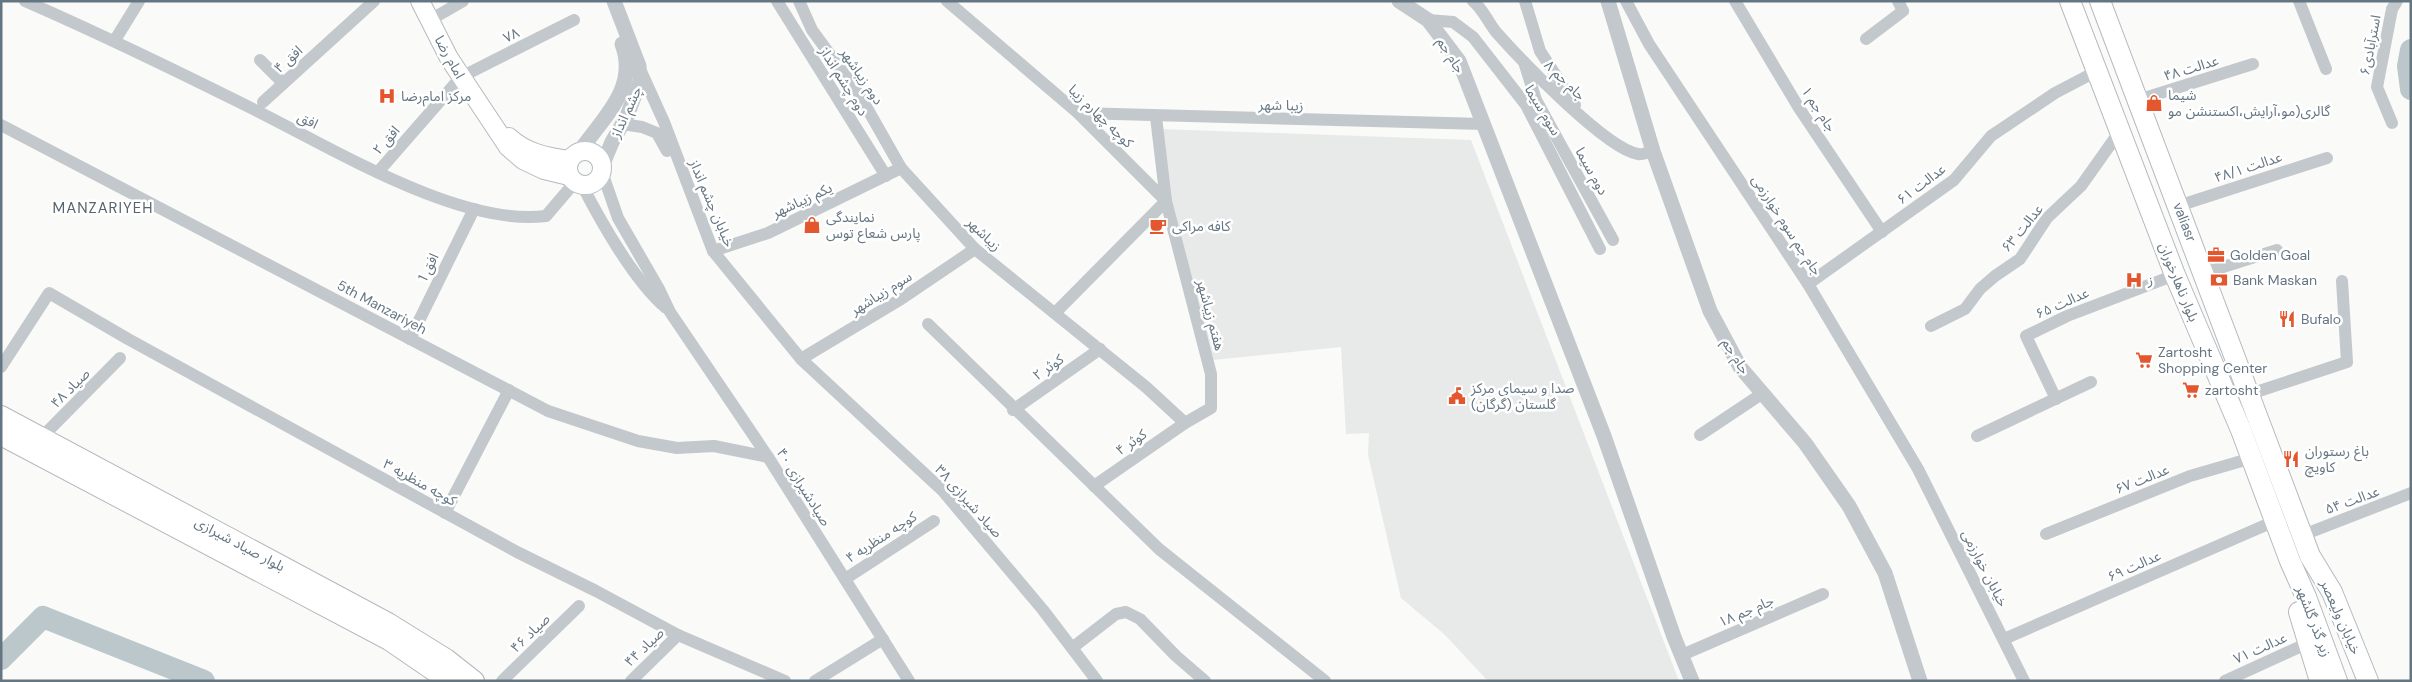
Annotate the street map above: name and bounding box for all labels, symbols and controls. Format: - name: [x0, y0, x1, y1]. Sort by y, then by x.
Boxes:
- street label: استرآبادی۶: [2355, 13, 2385, 77]
- street label: ۷۸: [500, 23, 522, 47]
- street label: امام رضا: [429, 32, 469, 83]
- street label: جام جم: [1431, 34, 1469, 77]
- street label: افق ۴: [270, 41, 307, 77]
- street label: دوم چشم انداز: [813, 42, 873, 120]
- street label: دوم زیباشهر: [834, 43, 888, 109]
- street label: عدالت ۴۸: [2161, 51, 2221, 85]
- street label: ۸ جام جم: [1539, 56, 1589, 106]
- street label: کوچه چهارم زیبا: [1063, 81, 1137, 153]
- street label: سوم سیما: [1519, 81, 1565, 140]
- street label: چشم انداز: [606, 83, 648, 142]
- street label: ۱ جام جم: [1796, 83, 1840, 136]
- hospital icon: مرکز امام‌رضا: [377, 86, 397, 106]
- place label: شیما گالری(مو،آرایش،اکستنشن مو: [2168, 86, 2330, 120]
- place label: مرکز امام‌رضا: [401, 87, 471, 107]
- shop icon: شیما گالری(مو،آرایش،اکستنشن مو: [2144, 93, 2164, 113]
- street label: زیبا شهر: [1257, 96, 1304, 114]
- street label: افق: [294, 107, 321, 134]
- street label: افق ۲: [368, 122, 404, 159]
- street label: دوم سیما: [1570, 144, 1613, 199]
- street label: عدالت ۴۸/۱: [2212, 148, 2284, 186]
- street label: خیابان چشم انداز: [683, 156, 739, 250]
- street label: عدالت ۶۱: [1893, 160, 1949, 208]
- street label: جام جم سوم خوارزمی: [1746, 171, 1826, 280]
- street label: یکم زیباشهر: [768, 178, 836, 224]
- district label: MANZARIYEH: [53, 198, 153, 218]
- street label: عدالت ۶۳: [1997, 200, 2047, 256]
- street label: valiasr: [2169, 200, 2201, 244]
- place label: نمایندگی پارس شعاع توس: [826, 208, 921, 244]
- street label: زیباشهر: [962, 212, 1005, 255]
- shop icon: نمایندگی پارس شعاع توس: [802, 215, 822, 235]
- cafe icon: کافه مراکی: [1148, 216, 1168, 236]
- place label: کافه مراکی: [1172, 217, 1231, 235]
- street label: بلوار ناهارخوران: [2155, 240, 2203, 324]
- office icon: Golden Goal: [2206, 245, 2226, 265]
- place label: Golden Goal: [2230, 246, 2310, 264]
- street label: افق 1: [414, 250, 443, 284]
- street label: سوم زیباشهر: [846, 267, 916, 321]
- hospital icon: ز: [2124, 270, 2144, 290]
- bank icon: Bank Maskan: [2209, 270, 2229, 290]
- place label: ز: [2147, 271, 2153, 289]
- place label: Bank Maskan: [2233, 271, 2317, 289]
- street label: 5th Manzariyeh: [334, 276, 430, 338]
- street label: هفتم زیباشهر: [1191, 276, 1229, 353]
- street label: عدالت ۶۵: [2033, 283, 2091, 323]
- restaurant icon: Bufalo: [2277, 309, 2297, 329]
- place label: Bufalo: [2301, 310, 2341, 328]
- street label: جام جم: [1716, 335, 1754, 378]
- place label: Zartosht Shopping Center: [2158, 343, 2267, 377]
- street label: کوثر ۲: [1029, 350, 1067, 384]
- supermarket icon: Zartosht Shopping Center: [2134, 350, 2154, 370]
- street label: صیاد ۴۸: [47, 364, 94, 411]
- place label: صدا و سیمای مرکز گلستان (گرگان): [1470, 379, 1575, 413]
- supermarket icon: zartosht: [2181, 380, 2201, 400]
- place label: zartosht: [2205, 381, 2258, 399]
- public building icon: صدا و سیمای مرکز گلستان (گرگان): [1447, 386, 1467, 406]
- street label: کوثر ۴: [1112, 425, 1150, 459]
- place label: باغ رستوران کاویچ: [2305, 442, 2369, 478]
- street label: ۴۰ صیادشیرازی: [773, 445, 835, 530]
- restaurant icon: باغ رستوران کاویچ: [2281, 449, 2301, 469]
- street label: کوچه منظریه ۳: [380, 454, 460, 511]
- street label: عدالت ۶۷: [2112, 460, 2172, 498]
- street label: صیاد شیرازی ۳۸: [931, 461, 1007, 542]
- street label: عدالت ۵۴: [2322, 482, 2382, 518]
- street label: کوچه منظریه ۴: [842, 507, 921, 568]
- street label: بلوار صیاد شیرازی: [192, 513, 288, 575]
- street label: خیابان خوارزمی: [1958, 526, 2012, 610]
- street label: عدالت ۶۹: [2105, 546, 2163, 586]
- street label: خیابان ولیعصر: [2316, 576, 2365, 657]
- street label: زیر گذر گلشهر: [2292, 582, 2336, 659]
- street label: ۱۸ جام جم: [1715, 591, 1777, 633]
- street label: صیاد ۴۶: [506, 609, 554, 656]
- street label: صیاد ۴۴: [620, 623, 668, 670]
- street label: عدالت ۷۱: [2231, 628, 2289, 668]

